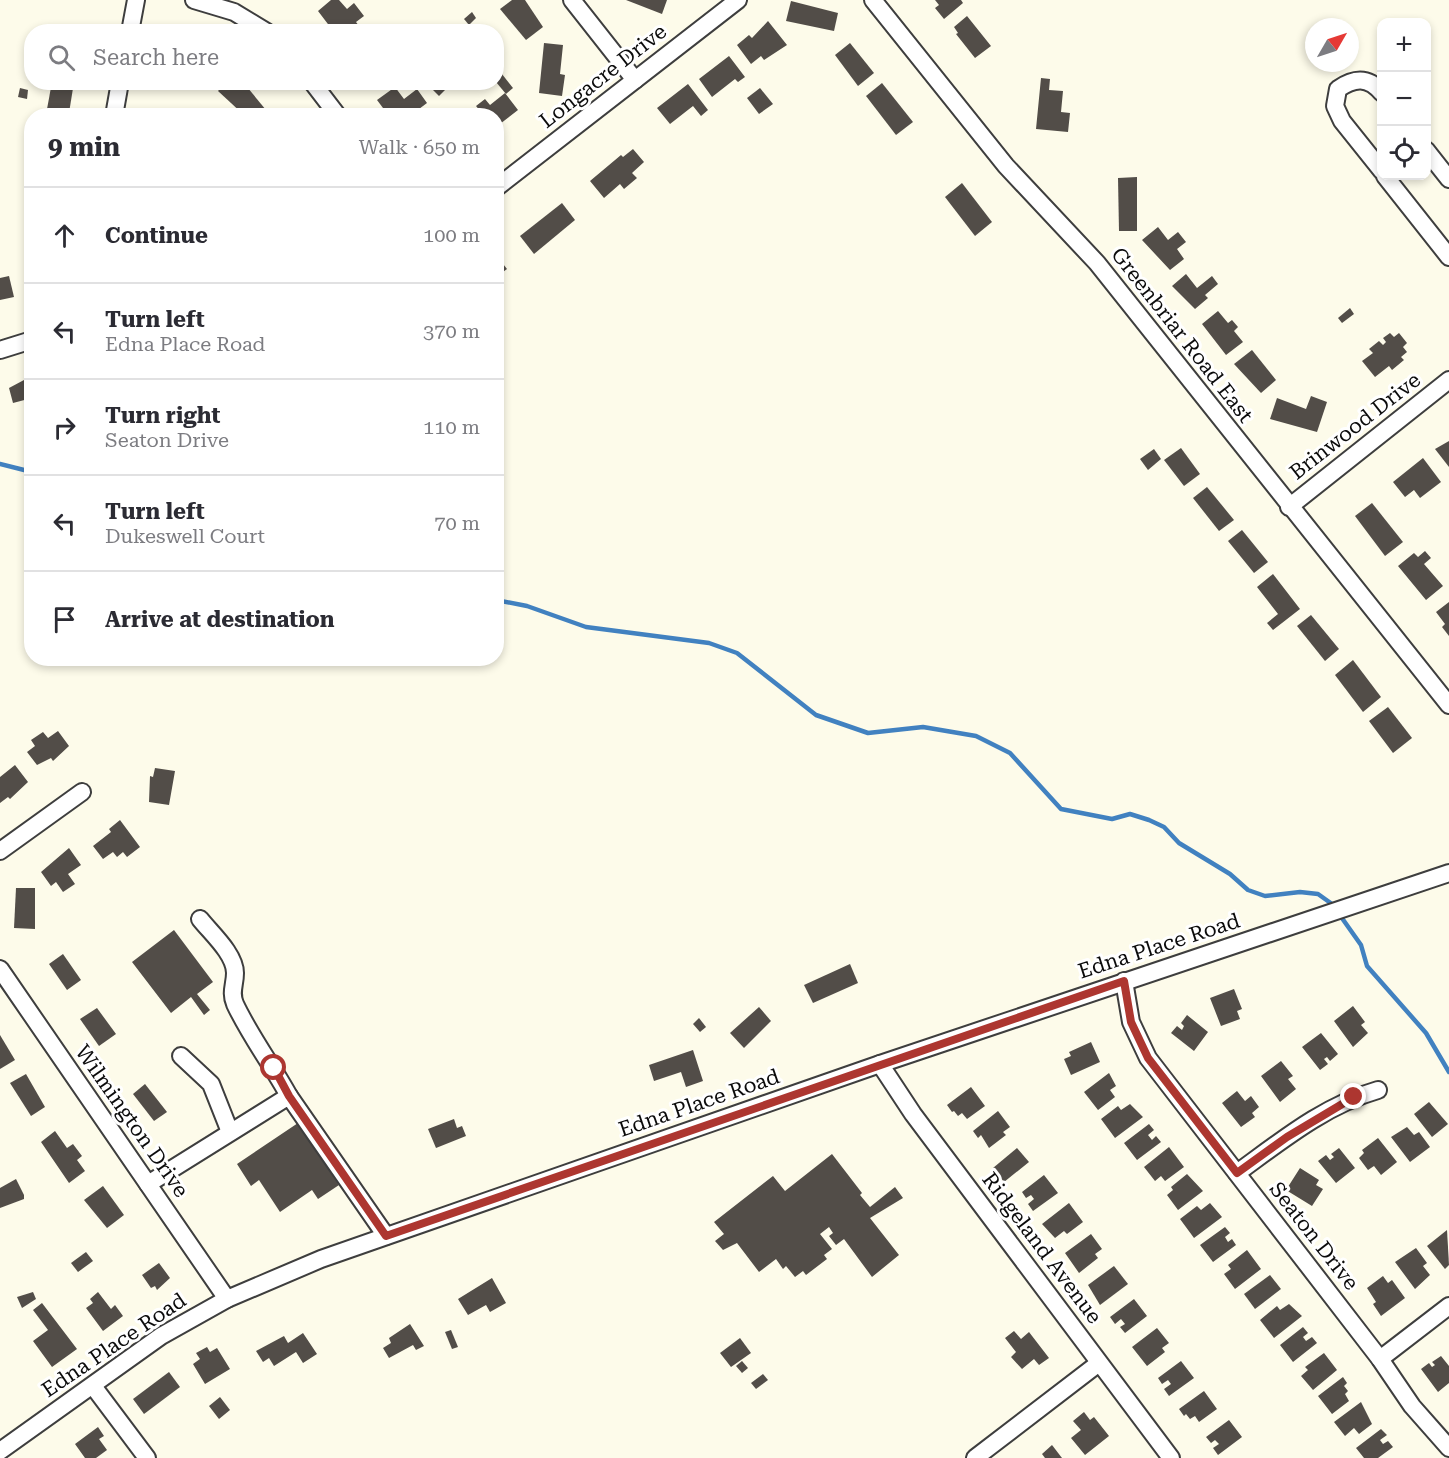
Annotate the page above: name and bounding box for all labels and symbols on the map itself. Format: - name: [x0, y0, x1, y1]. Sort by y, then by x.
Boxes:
- north arrow: [1305, 18, 1359, 72]
- street label: Longacre Drive: [535, 19, 671, 133]
- street label: Greenbriar Road East: [1106, 243, 1258, 427]
- street label: Brinwood Drive: [1285, 368, 1425, 484]
- street label: Edna Place Road: [1075, 908, 1243, 983]
- street label: Wilmington Drive: [70, 1040, 194, 1202]
- route start: [260, 1054, 286, 1080]
- street label: Edna Place Road: [615, 1064, 783, 1142]
- route end: [1340, 1083, 1366, 1109]
- street label: Ridgeland Avenue: [977, 1168, 1107, 1328]
- street label: Seaton Drive: [1264, 1177, 1364, 1295]
- street label: Edna Place Road: [37, 1288, 191, 1402]

